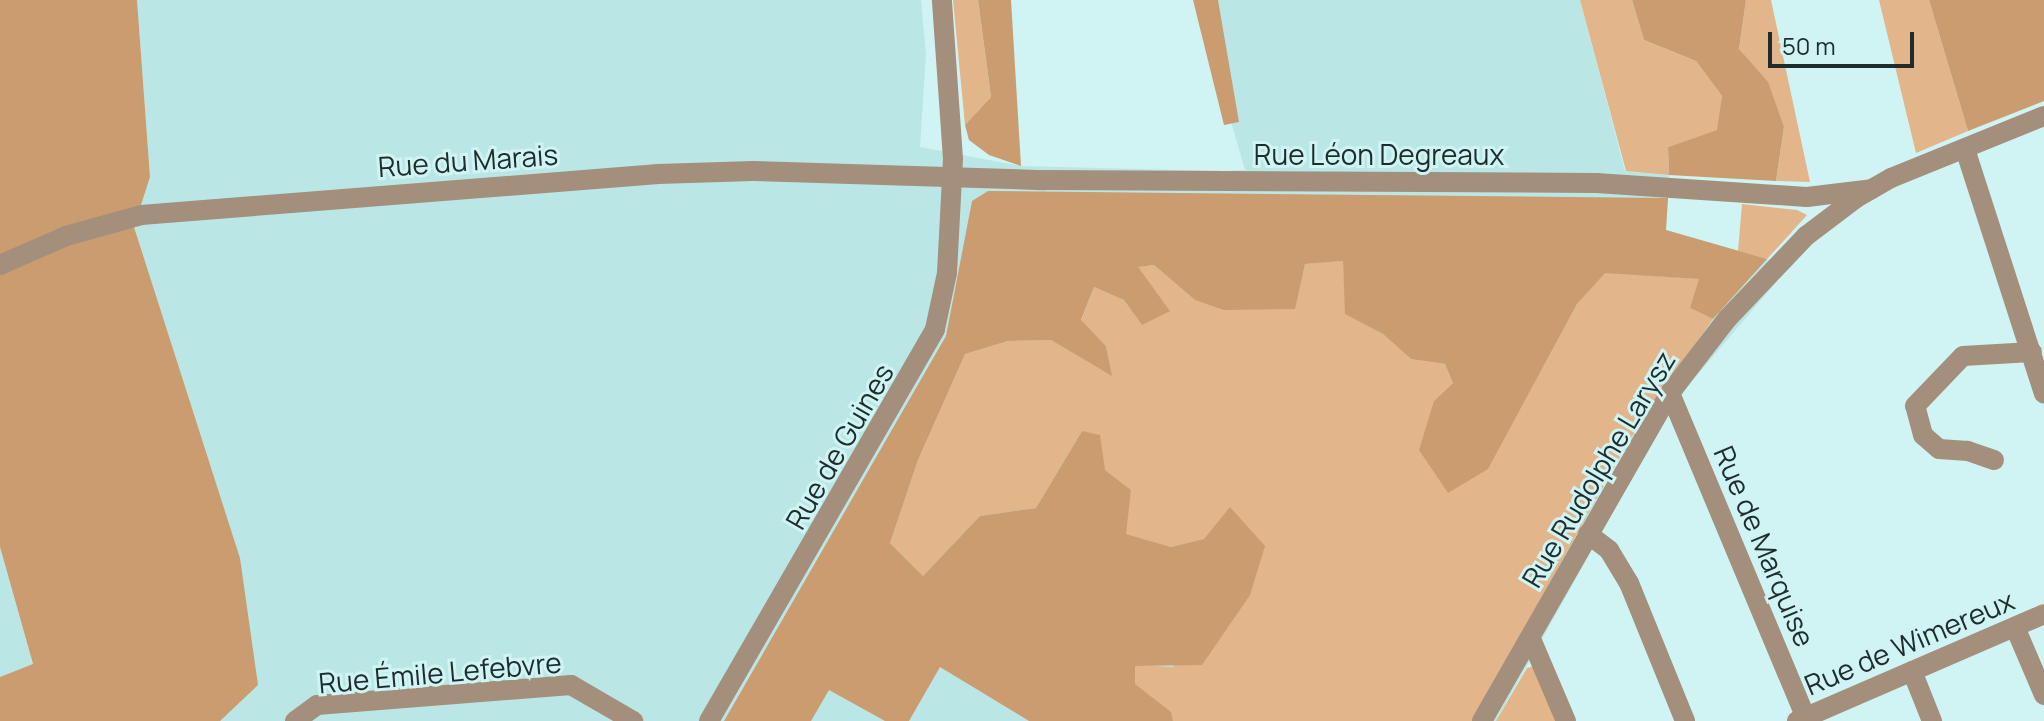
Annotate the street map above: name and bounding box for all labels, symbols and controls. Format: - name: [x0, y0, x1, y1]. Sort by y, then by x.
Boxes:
- scale bar: [1772, 16, 1918, 66]
- text: 50 m: [1782, 29, 1836, 62]
- street label: Rue du Marais: [377, 137, 559, 183]
- street label: Rue Léon Degreaux: [1254, 137, 1504, 171]
- street label: Rue Rudolphe Larysz: [1514, 345, 1682, 593]
- street label: Rue de Guines: [778, 357, 900, 535]
- street label: Rue de Marquise: [1708, 441, 1822, 651]
- street label: Rue de Wimereux: [1799, 583, 2019, 701]
- street label: Rue Émile Lefebvre: [317, 645, 563, 699]

